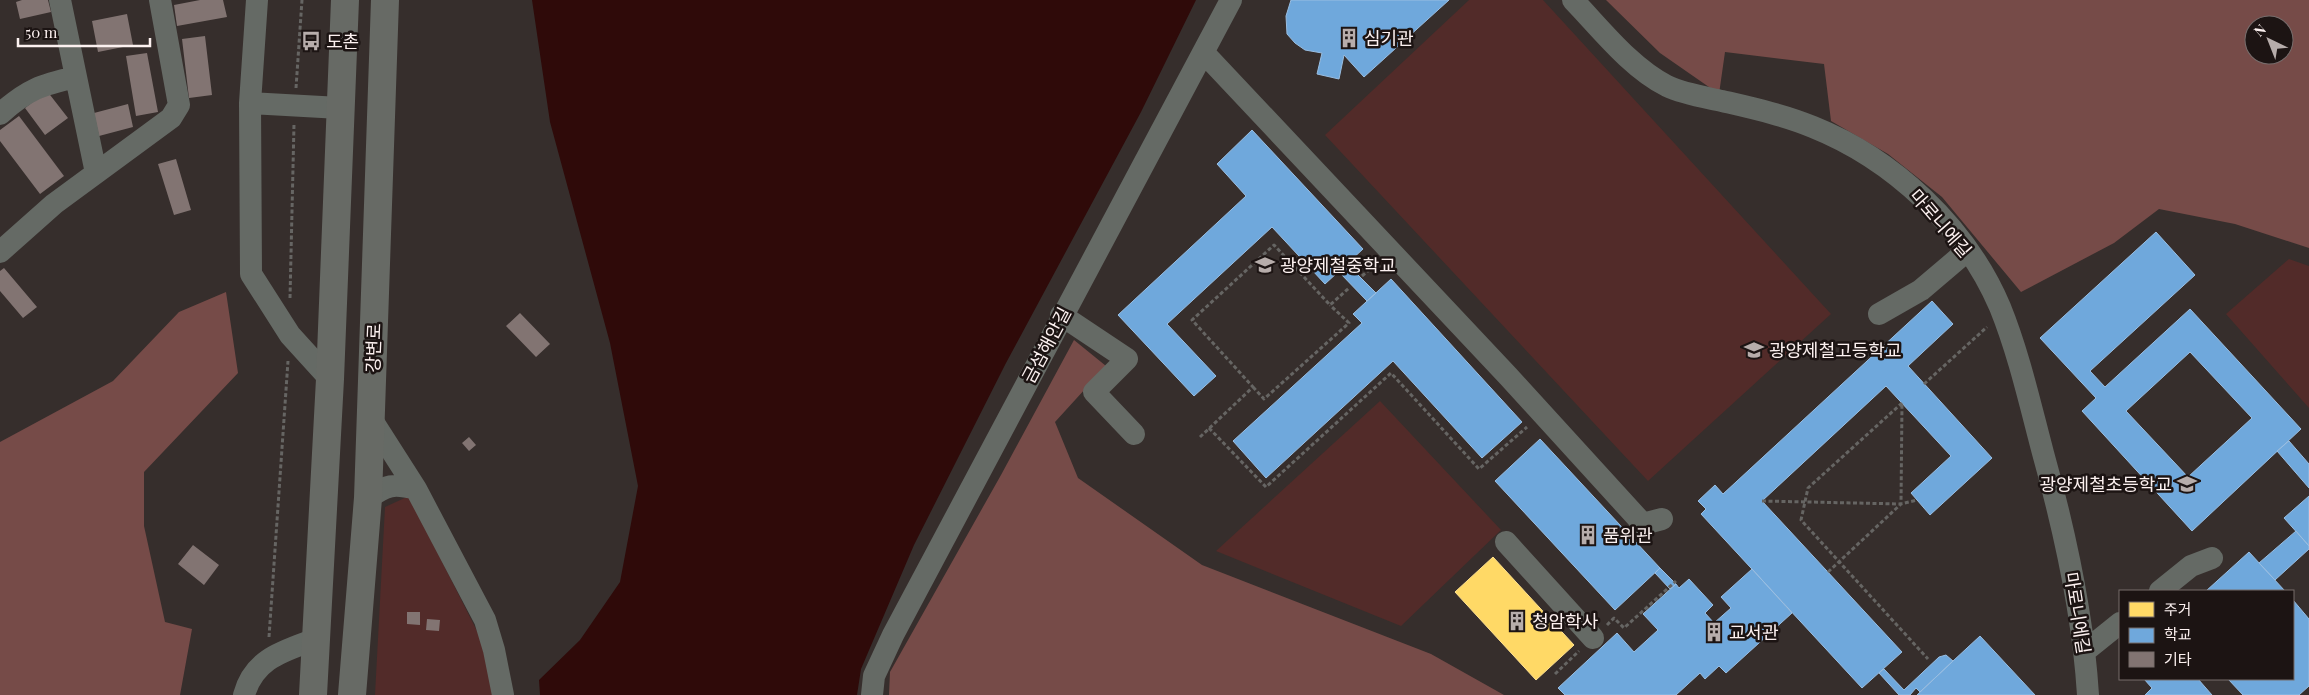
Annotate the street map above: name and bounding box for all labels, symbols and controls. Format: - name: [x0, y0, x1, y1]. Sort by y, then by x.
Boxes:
- scale bar: [18, 15, 150, 47]
- north arrow: [2244, 15, 2294, 65]
- text: N: [2250, 20, 2270, 41]
- text: 50 m: [25, 22, 58, 42]
- place label: 심기관: [1364, 26, 1414, 50]
- building icon: 심기관: [1338, 27, 1360, 49]
- place label: 도촌: [326, 29, 359, 53]
- bus stop icon: 도촌: [300, 30, 322, 52]
- street label: 마로니에길: [1905, 184, 1977, 262]
- place label: 광양제철중학교: [1280, 253, 1396, 277]
- school or university icon: 광양제철중학교: [1254, 254, 1276, 276]
- street label: 금섬해안길: [1016, 303, 1076, 387]
- street label: 강변로: [360, 323, 386, 373]
- place label: 광양제철고등학교: [1769, 338, 1901, 362]
- school or university icon: 광양제철고등학교: [1743, 339, 1765, 361]
- place label: 광양제철초등학교: [2040, 472, 2172, 496]
- school or university icon: 광양제철초등학교: [2176, 473, 2198, 495]
- place label: 품위관: [1603, 523, 1653, 547]
- building icon: 품위관: [1577, 524, 1599, 546]
- street label: 마로니에길: [2060, 570, 2096, 656]
- legend: [2119, 590, 2294, 680]
- text: 주거: [2164, 599, 2192, 619]
- place label: 청암학사: [1532, 609, 1599, 633]
- building icon: 청암학사: [1506, 610, 1528, 632]
- place label: 교서관: [1729, 620, 1779, 644]
- building icon: 교서관: [1703, 621, 1725, 643]
- text: 학교: [2164, 624, 2192, 644]
- text: 기타: [2164, 649, 2192, 669]

